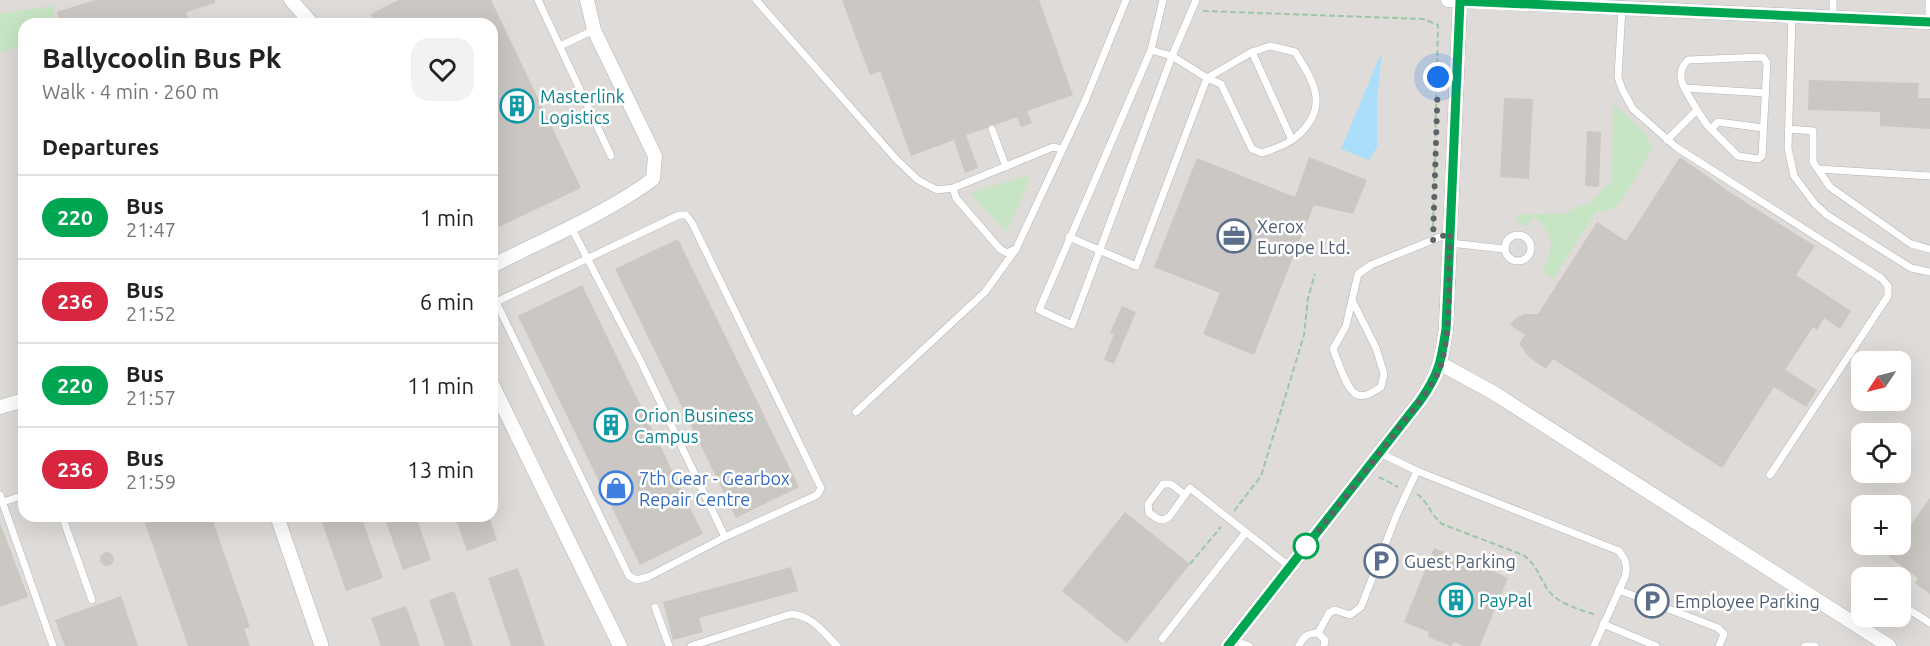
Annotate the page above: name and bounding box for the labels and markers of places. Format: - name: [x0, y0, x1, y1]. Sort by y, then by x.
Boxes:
- place label: Masterlink Logistics: [540, 86, 625, 127]
- building icon: Masterlink Logistics: [499, 88, 535, 124]
- place label: Xerox Europe Ltd.: [1257, 216, 1350, 257]
- office icon: Xerox Europe Ltd.: [1216, 218, 1252, 254]
- place label: Orion Business Campus: [634, 405, 754, 446]
- building icon: Orion Business Campus: [593, 407, 629, 443]
- place label: 7th Gear - Gearbox Repair Centre: [639, 468, 790, 509]
- shop icon: 7th Gear - Gearbox Repair Centre: [598, 470, 634, 506]
- unlabelled marker: [1293, 533, 1319, 559]
- parking icon: Guest Parking: [1363, 543, 1399, 579]
- place label: Guest Parking: [1404, 551, 1516, 571]
- building icon: PayPal: [1438, 582, 1474, 618]
- parking icon: Employee Parking: [1634, 583, 1670, 619]
- place label: PayPal: [1479, 590, 1532, 610]
- place label: Employee Parking: [1675, 591, 1820, 611]

